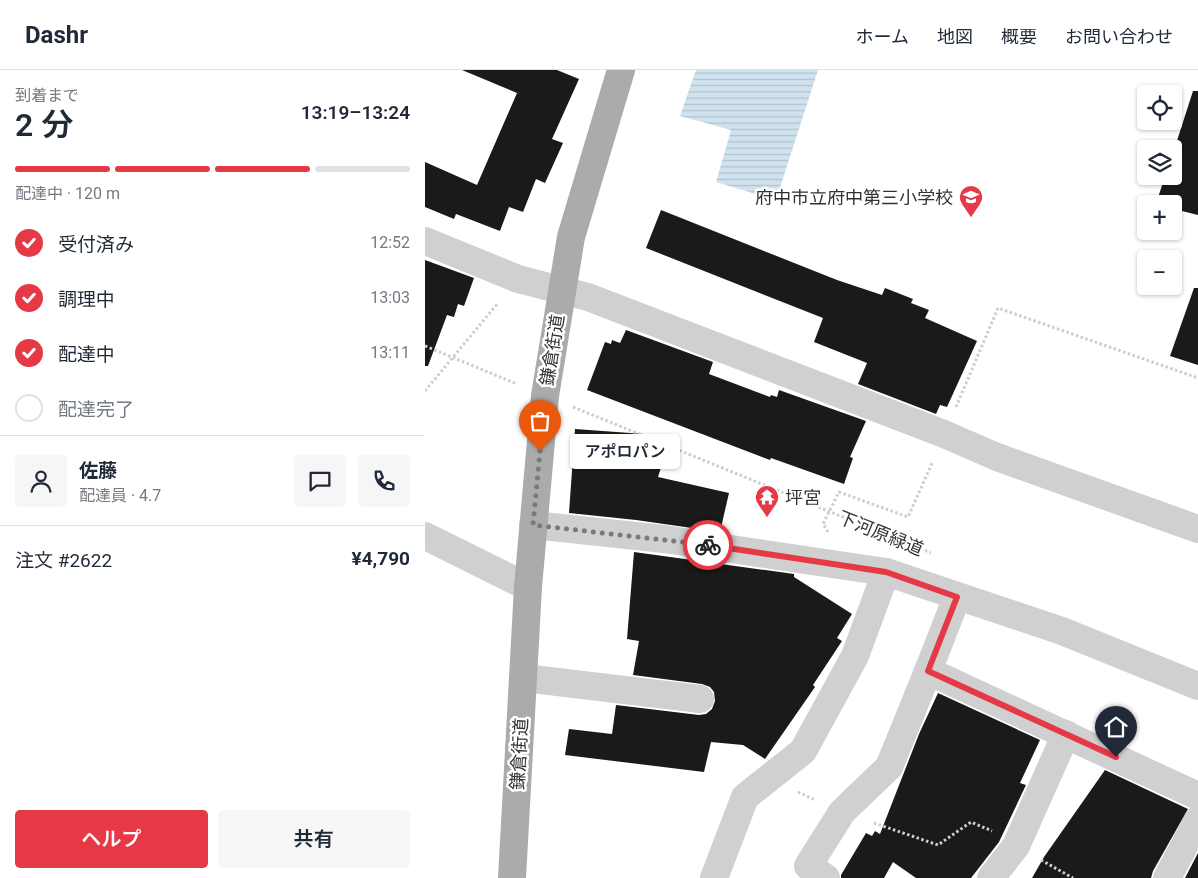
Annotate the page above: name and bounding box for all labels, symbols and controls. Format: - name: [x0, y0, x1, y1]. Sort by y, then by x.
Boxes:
- text: Dashr: [25, 21, 88, 49]
- text: ホーム: [856, 26, 909, 47]
- text: 地図: [937, 26, 973, 47]
- text: 概要: [1001, 26, 1037, 47]
- text: お問い合わせ: [1065, 26, 1173, 47]
- map controls: [1137, 85, 1182, 295]
- button: locate: [1137, 85, 1182, 130]
- text: 到着まで: [15, 86, 79, 105]
- text: 13:19–13:24: [301, 101, 410, 124]
- text: 2 分: [15, 106, 73, 144]
- button: layers: [1137, 140, 1182, 185]
- text: 配達中 · 120 m: [15, 184, 120, 203]
- school or university icon: 府中市立府中第三小学校: [958, 184, 984, 218]
- place label: 府中市立府中第三小学校: [755, 187, 953, 208]
- button: +: [1137, 195, 1182, 240]
- icon: check: [15, 229, 43, 257]
- text: 受付済み: [58, 233, 134, 256]
- text: 12:52: [370, 233, 410, 252]
- button: −: [1137, 250, 1182, 295]
- icon: check: [15, 284, 43, 312]
- text: 調理中: [58, 288, 115, 311]
- text: 13:03: [370, 288, 410, 307]
- street label: 鎌倉街道: [536, 313, 568, 387]
- icon: check: [15, 339, 43, 367]
- text: 配達中: [58, 343, 115, 366]
- text: 13:11: [370, 343, 410, 362]
- text: 配達完了: [58, 398, 134, 421]
- pin: [519, 400, 561, 451]
- icon: bag: [526, 407, 554, 435]
- callout: アポロパン: [570, 434, 680, 468]
- text: アポロパン: [585, 442, 665, 461]
- button: person: [15, 455, 67, 507]
- button: chat: [294, 455, 346, 507]
- button: phone: [358, 455, 410, 507]
- text: 佐藤: [79, 459, 117, 482]
- temple icon: 坪宮: [754, 484, 780, 518]
- text: 配達員 · 4.7: [79, 486, 161, 505]
- place label: 坪宮: [785, 487, 821, 508]
- street label: 下河原緑道: [835, 506, 927, 560]
- courier: [683, 520, 733, 570]
- icon: bike: [694, 531, 722, 559]
- text: ¥4,790: [352, 547, 410, 570]
- text: 注文 #2622: [15, 549, 112, 572]
- pin: [1095, 706, 1137, 757]
- icon: home: [1102, 713, 1130, 741]
- street label: 鎌倉街道: [507, 717, 531, 791]
- button: ヘルプ: [15, 810, 208, 868]
- button: 共有: [218, 810, 410, 868]

